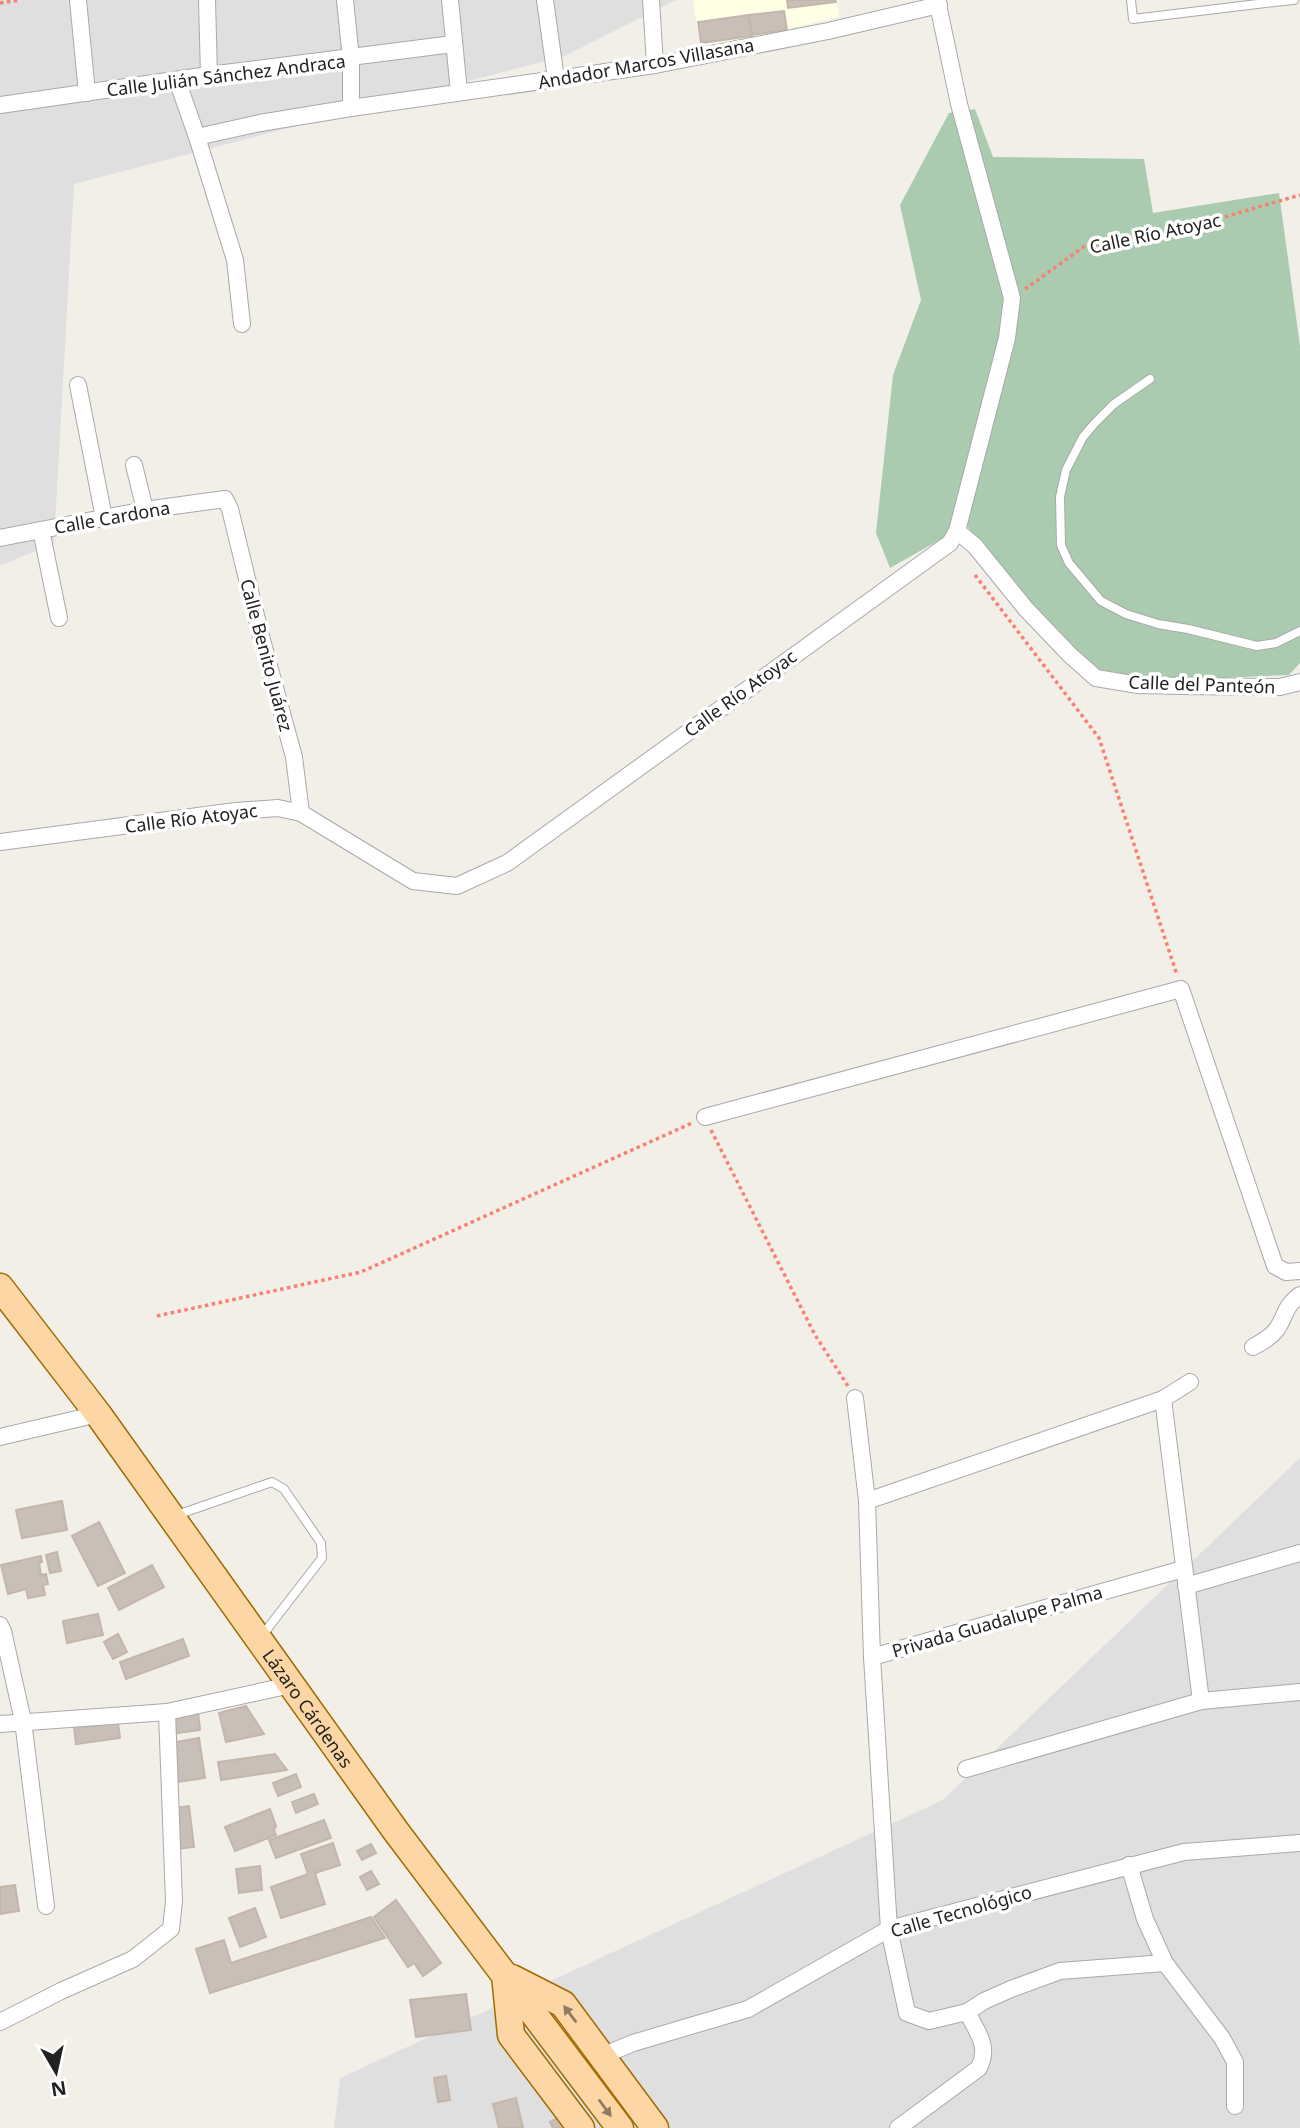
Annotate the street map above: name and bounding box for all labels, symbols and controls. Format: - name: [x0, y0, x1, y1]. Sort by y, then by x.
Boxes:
- street label: Andador Marcos Villasana: [536, 32, 756, 94]
- street label: Calle Julián Sánchez Andraca: [105, 48, 347, 102]
- street label: Calle Río Atoyac: [1087, 207, 1223, 259]
- street label: Calle Cardona: [52, 495, 172, 539]
- street label: Calle Benito Juárez: [235, 576, 299, 734]
- street label: Calle Río Atoyac: [679, 644, 801, 742]
- street label: Calle del Panteón: [1128, 669, 1276, 699]
- street label: Calle Río Atoyac: [123, 798, 259, 838]
- street label: Privada Guadalupe Palma: [889, 1579, 1105, 1663]
- street label: Lázaro Cárdenas: [258, 1644, 359, 1772]
- street label: Calle Tecnológico: [888, 1879, 1034, 1943]
- one-way arrow: [564, 2005, 578, 2023]
- north arrow: [21, 2037, 91, 2107]
- text: N: [49, 2075, 68, 2103]
- one-way arrow: [598, 2099, 612, 2117]

